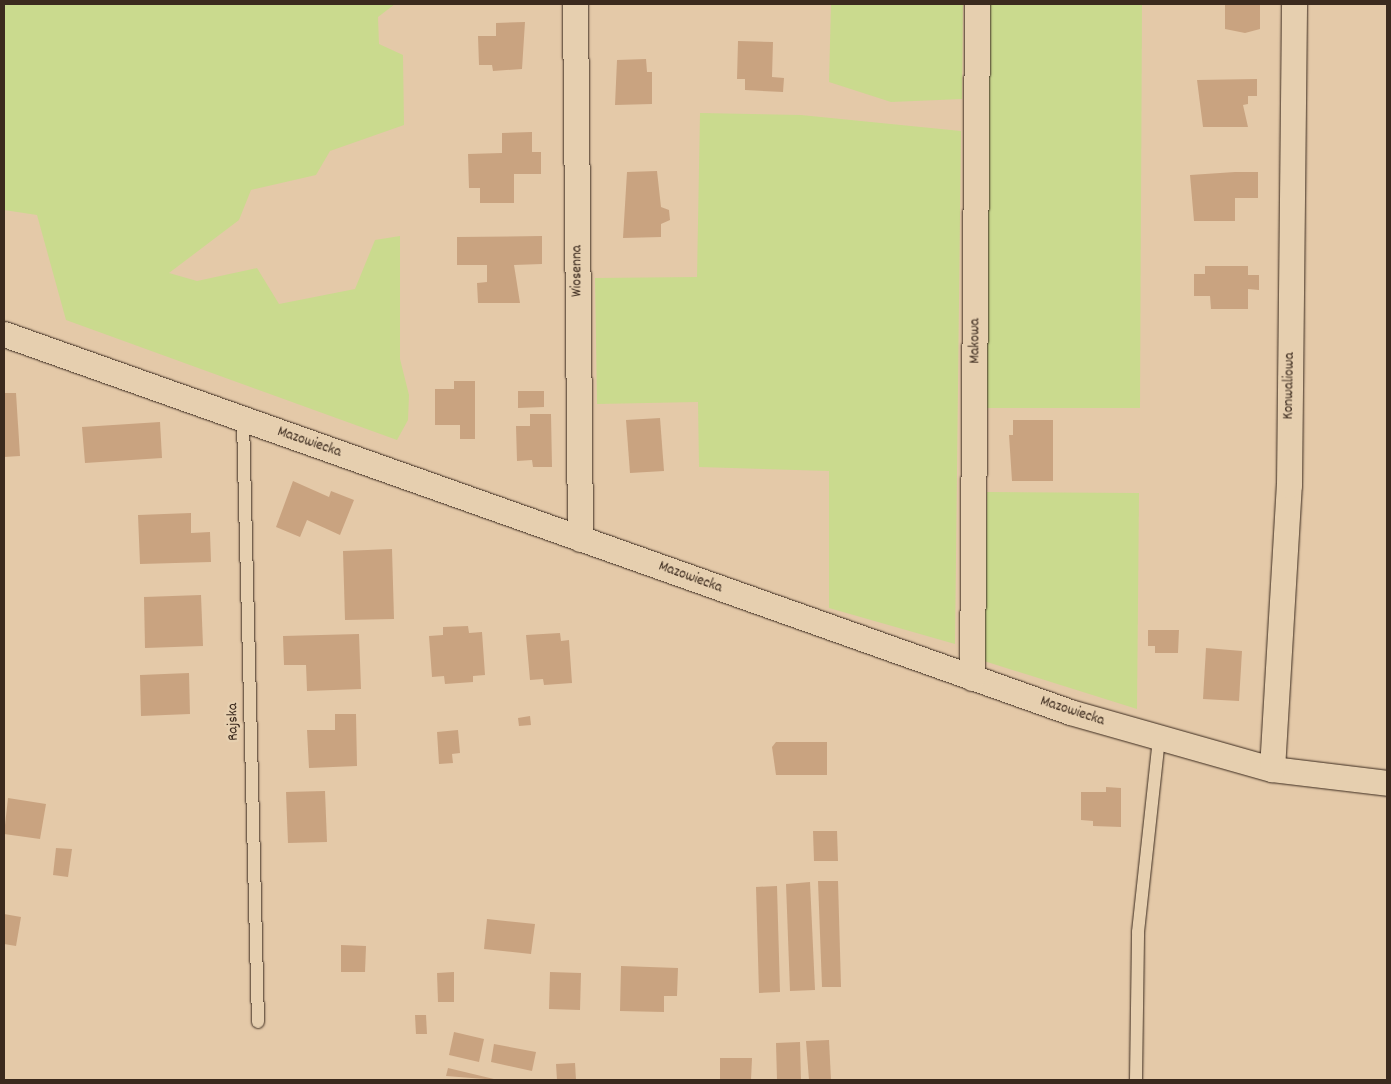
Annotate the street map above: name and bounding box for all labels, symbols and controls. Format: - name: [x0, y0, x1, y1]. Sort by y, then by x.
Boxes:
- street label: Wiosenna: [569, 245, 587, 297]
- street label: Makowa: [967, 318, 985, 364]
- street label: Konwaliowa: [1280, 352, 1300, 420]
- street label: Mazowiecka: [275, 424, 343, 462]
- street label: Mazowiecka: [656, 558, 724, 598]
- street label: Mazowiecka: [1038, 693, 1106, 731]
- street label: Rajska: [225, 703, 243, 741]

